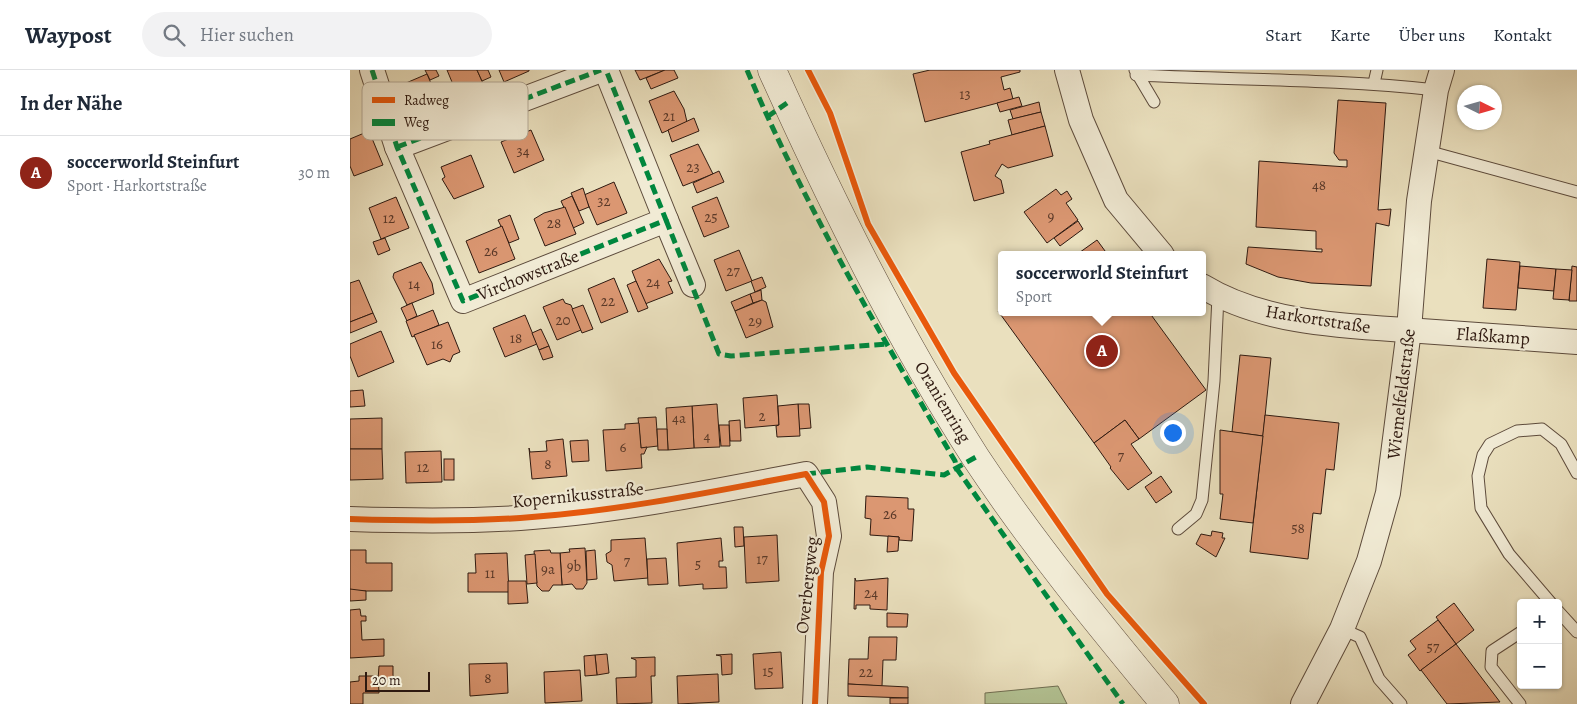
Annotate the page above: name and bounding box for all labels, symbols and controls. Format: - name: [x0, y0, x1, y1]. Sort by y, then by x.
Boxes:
- search box: [142, 12, 492, 57]
- text: Waypost: [25, 19, 112, 51]
- icon: search: [160, 21, 188, 49]
- text: Hier suchen: [200, 22, 294, 48]
- text: Start: [1265, 23, 1302, 47]
- text: Karte: [1330, 23, 1370, 47]
- text: Über uns: [1398, 23, 1465, 47]
- text: Kontakt: [1493, 23, 1552, 47]
- legend: [362, 82, 528, 140]
- house number: 13: [959, 84, 971, 104]
- north arrow: [1457, 85, 1502, 130]
- text: In der Nähe: [20, 89, 122, 117]
- text: Radweg: [404, 91, 449, 110]
- house number: 21: [663, 106, 675, 126]
- text: Weg: [403, 113, 429, 132]
- house number: 34: [516, 141, 530, 161]
- text: soccerworld Steinfurt: [67, 149, 239, 175]
- house number: 23: [686, 157, 700, 177]
- text: A: [31, 162, 41, 184]
- text: 30 m: [298, 162, 330, 184]
- text: Sport · Harkortstraße: [67, 175, 207, 197]
- house number: 48: [1312, 175, 1326, 195]
- house number: 32: [597, 191, 611, 211]
- house number: 9: [1048, 206, 1055, 226]
- house number: 25: [704, 207, 718, 227]
- house number: 12: [383, 208, 395, 228]
- house number: 28: [547, 213, 561, 233]
- house number: 26: [484, 241, 498, 261]
- street label: Virchowstraße: [473, 244, 582, 307]
- popup: [998, 251, 1206, 316]
- text: soccerworld Steinfurt: [1016, 260, 1188, 286]
- house number: 27: [726, 261, 740, 281]
- house number: 24: [646, 272, 660, 292]
- house number: 14: [408, 274, 420, 294]
- text: Sport: [1016, 286, 1052, 308]
- house number: 22: [601, 291, 615, 311]
- street label: Harkortstraße: [1264, 299, 1372, 339]
- house number: 20: [555, 310, 571, 330]
- house number: 29: [748, 311, 762, 331]
- street label: Flaßkamp: [1455, 321, 1531, 351]
- street label: Wiemelfeldstraße: [1381, 327, 1421, 462]
- house number: 18: [510, 328, 522, 348]
- pin: A: [1086, 332, 1118, 370]
- house number: 16: [431, 334, 443, 354]
- street label: Oranienring: [909, 357, 977, 447]
- house number: 2: [758, 406, 766, 426]
- house number: 4a: [672, 408, 686, 428]
- your location: [1160, 420, 1186, 446]
- house number: 4: [704, 426, 711, 446]
- house number: 6: [620, 437, 627, 457]
- house number: 7: [1118, 446, 1125, 466]
- house number: 8: [544, 454, 552, 474]
- house number: 12: [417, 457, 429, 477]
- street label: Kopernikusstraße: [511, 476, 645, 514]
- house number: 26: [883, 504, 897, 524]
- house number: 58: [1291, 518, 1305, 538]
- street label: Overbergweg: [790, 535, 824, 635]
- house number: 17: [756, 549, 768, 569]
- house number: 7: [624, 551, 631, 571]
- house number: 5: [695, 554, 701, 574]
- house number: 9b: [567, 556, 582, 576]
- house number: 9a: [541, 559, 555, 579]
- house number: 11: [485, 563, 495, 583]
- house number: 24: [864, 583, 878, 603]
- map controls: [1517, 599, 1562, 689]
- button: +: [1517, 599, 1562, 644]
- house number: 57: [1427, 637, 1440, 657]
- button: −: [1517, 644, 1562, 689]
- house number: 15: [762, 661, 774, 681]
- house number: 22: [859, 662, 873, 682]
- house number: 8: [484, 668, 492, 688]
- scale bar: [365, 669, 430, 692]
- text: 20 m: [372, 671, 401, 690]

